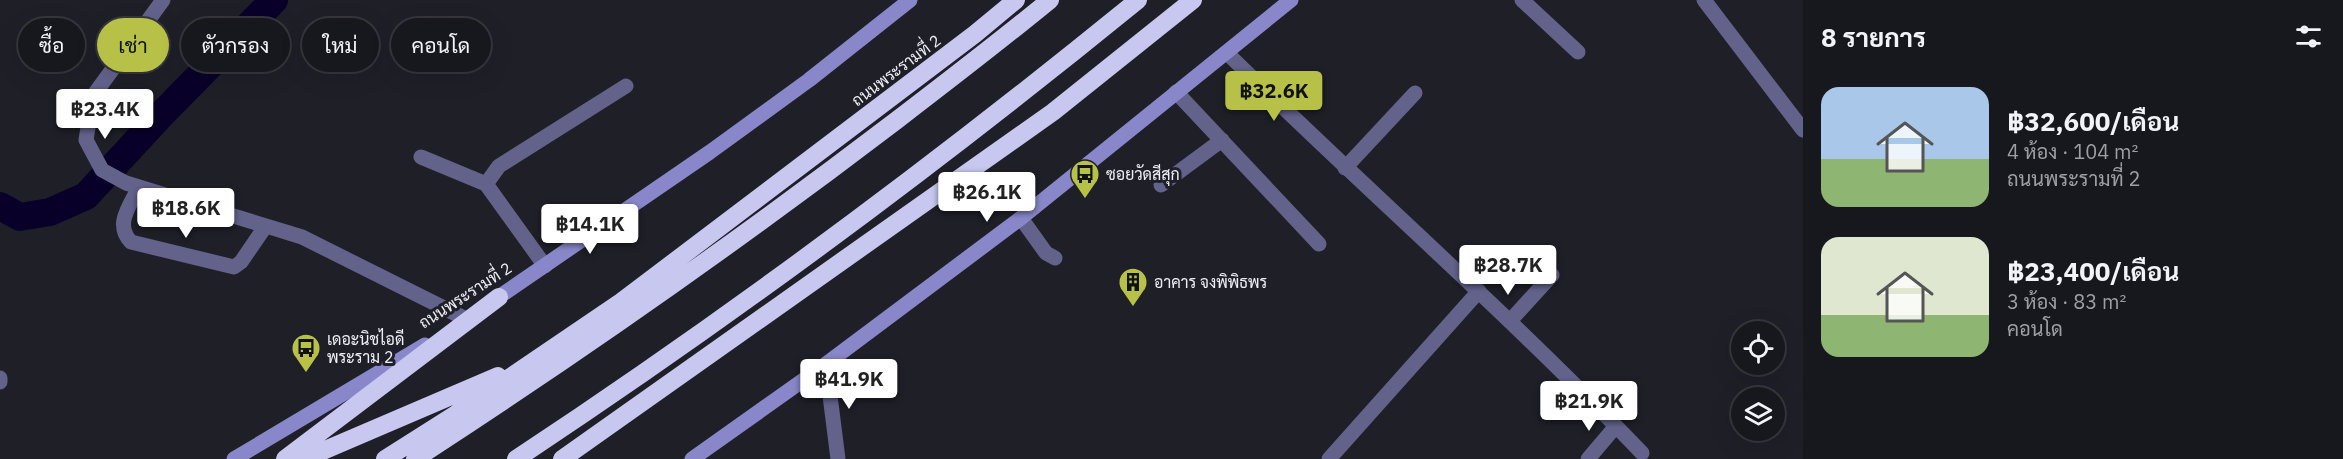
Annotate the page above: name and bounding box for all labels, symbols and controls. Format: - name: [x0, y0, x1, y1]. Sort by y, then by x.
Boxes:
- chip: ซื้อ: [18, 18, 85, 72]
- chip: เช่า: [97, 18, 169, 72]
- chip: ตัวกรอง: [181, 18, 290, 72]
- chip: ใหม่: [302, 18, 379, 72]
- chip: คอนโด: [391, 18, 491, 72]
- text: 8 รายการ: [1821, 20, 1926, 54]
- icon: filters: [2292, 20, 2325, 53]
- street label: ถนนพระรามที่ 2: [845, 27, 945, 110]
- pin: ฿32.6K: [1225, 71, 1323, 122]
- text: ฿32.6K: [1239, 77, 1309, 104]
- pin: ฿23.4K: [56, 89, 154, 140]
- text: ฿23.4K: [70, 95, 140, 122]
- text: ฿32,600/เดือน: [2007, 104, 2179, 138]
- icon: home: [1869, 111, 1941, 183]
- text: 4 ห้อง · 104 m²: [2007, 138, 2138, 165]
- bus stop icon: ซอยวัดสีสุก: [1069, 158, 1101, 200]
- place label: ซอยวัดสีสุก: [1106, 163, 1180, 186]
- text: ถนนพระรามที่ 2: [2007, 165, 2140, 192]
- pin: ฿26.1K: [938, 172, 1036, 223]
- text: ฿26.1K: [952, 178, 1022, 205]
- pin: ฿18.6K: [137, 188, 235, 239]
- text: ฿18.6K: [151, 194, 221, 221]
- pin: ฿14.1K: [541, 204, 639, 255]
- text: ฿14.1K: [555, 210, 625, 237]
- pin: ฿28.7K: [1459, 245, 1557, 296]
- text: ฿28.7K: [1473, 251, 1543, 278]
- street label: ถนนพระรามที่ 2: [413, 254, 515, 332]
- text: ฿23,400/เดือน: [2007, 254, 2179, 288]
- icon: home: [1869, 261, 1941, 333]
- building icon: อาคาร จงพิพิธพร: [1117, 266, 1149, 308]
- place label: อาคาร จงพิพิธพร: [1154, 272, 1267, 292]
- text: 3 ห้อง · 83 m²: [2007, 288, 2126, 315]
- text: คอนโด: [2007, 315, 2063, 342]
- map controls: [1731, 321, 1785, 441]
- button: locate: [1731, 321, 1785, 375]
- place label: เดอะนิชไอดี พระราม 2: [327, 328, 404, 367]
- bus stop icon: เดอะนิชไอดี พระราม 2: [290, 332, 322, 374]
- pin: ฿41.9K: [800, 359, 898, 410]
- text: ฿41.9K: [814, 365, 884, 392]
- pin: ฿21.9K: [1540, 381, 1638, 432]
- text: ฿21.9K: [1554, 387, 1624, 414]
- button: layers: [1731, 387, 1785, 441]

